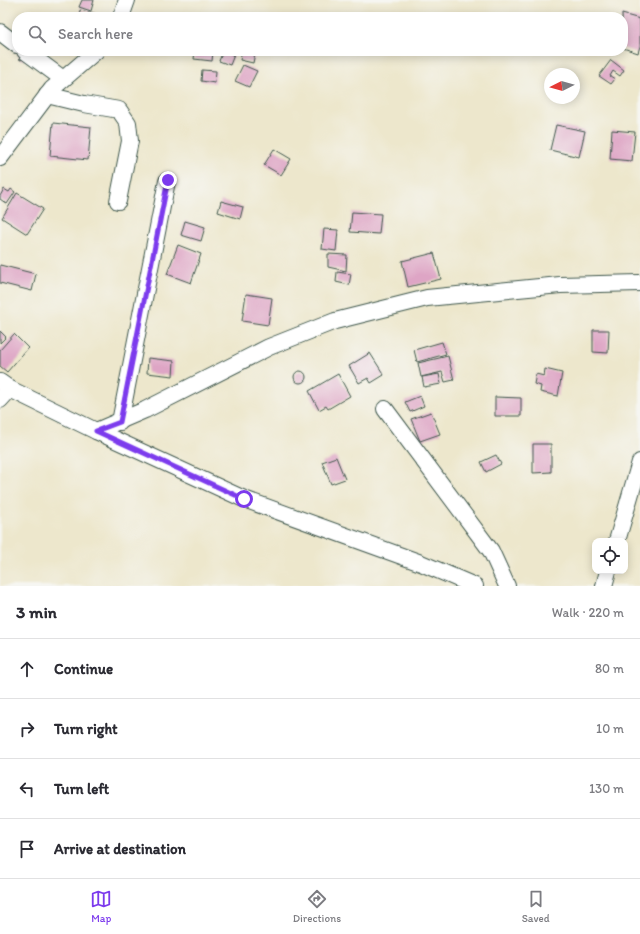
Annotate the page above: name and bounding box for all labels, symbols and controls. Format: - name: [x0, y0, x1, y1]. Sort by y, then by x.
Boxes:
- search box: [12, 12, 628, 56]
- icon: search: [26, 23, 48, 45]
- text: Search here: [58, 25, 133, 43]
- north arrow: [544, 68, 580, 104]
- route end: [159, 171, 177, 189]
- route start: [235, 490, 253, 508]
- map controls: [592, 538, 628, 574]
- button: locate: [592, 538, 628, 574]
- text: 3 min: [16, 602, 57, 622]
- text: Walk · 220 m: [552, 605, 624, 620]
- icon: ahead: [16, 658, 38, 680]
- text: Continue: [54, 660, 113, 678]
- text: 80 m: [595, 661, 624, 676]
- icon: right: [16, 718, 38, 740]
- text: Turn right: [54, 720, 118, 738]
- text: 10 m: [596, 721, 624, 736]
- icon: left: [16, 778, 38, 800]
- text: Turn left: [54, 780, 109, 798]
- text: 130 m: [589, 781, 624, 796]
- icon: arrive: [16, 838, 38, 860]
- text: Arrive at destination: [54, 840, 186, 858]
- tab: Map: [90, 888, 112, 925]
- tab: Directions: [293, 888, 341, 925]
- tab: Saved: [522, 888, 550, 925]

